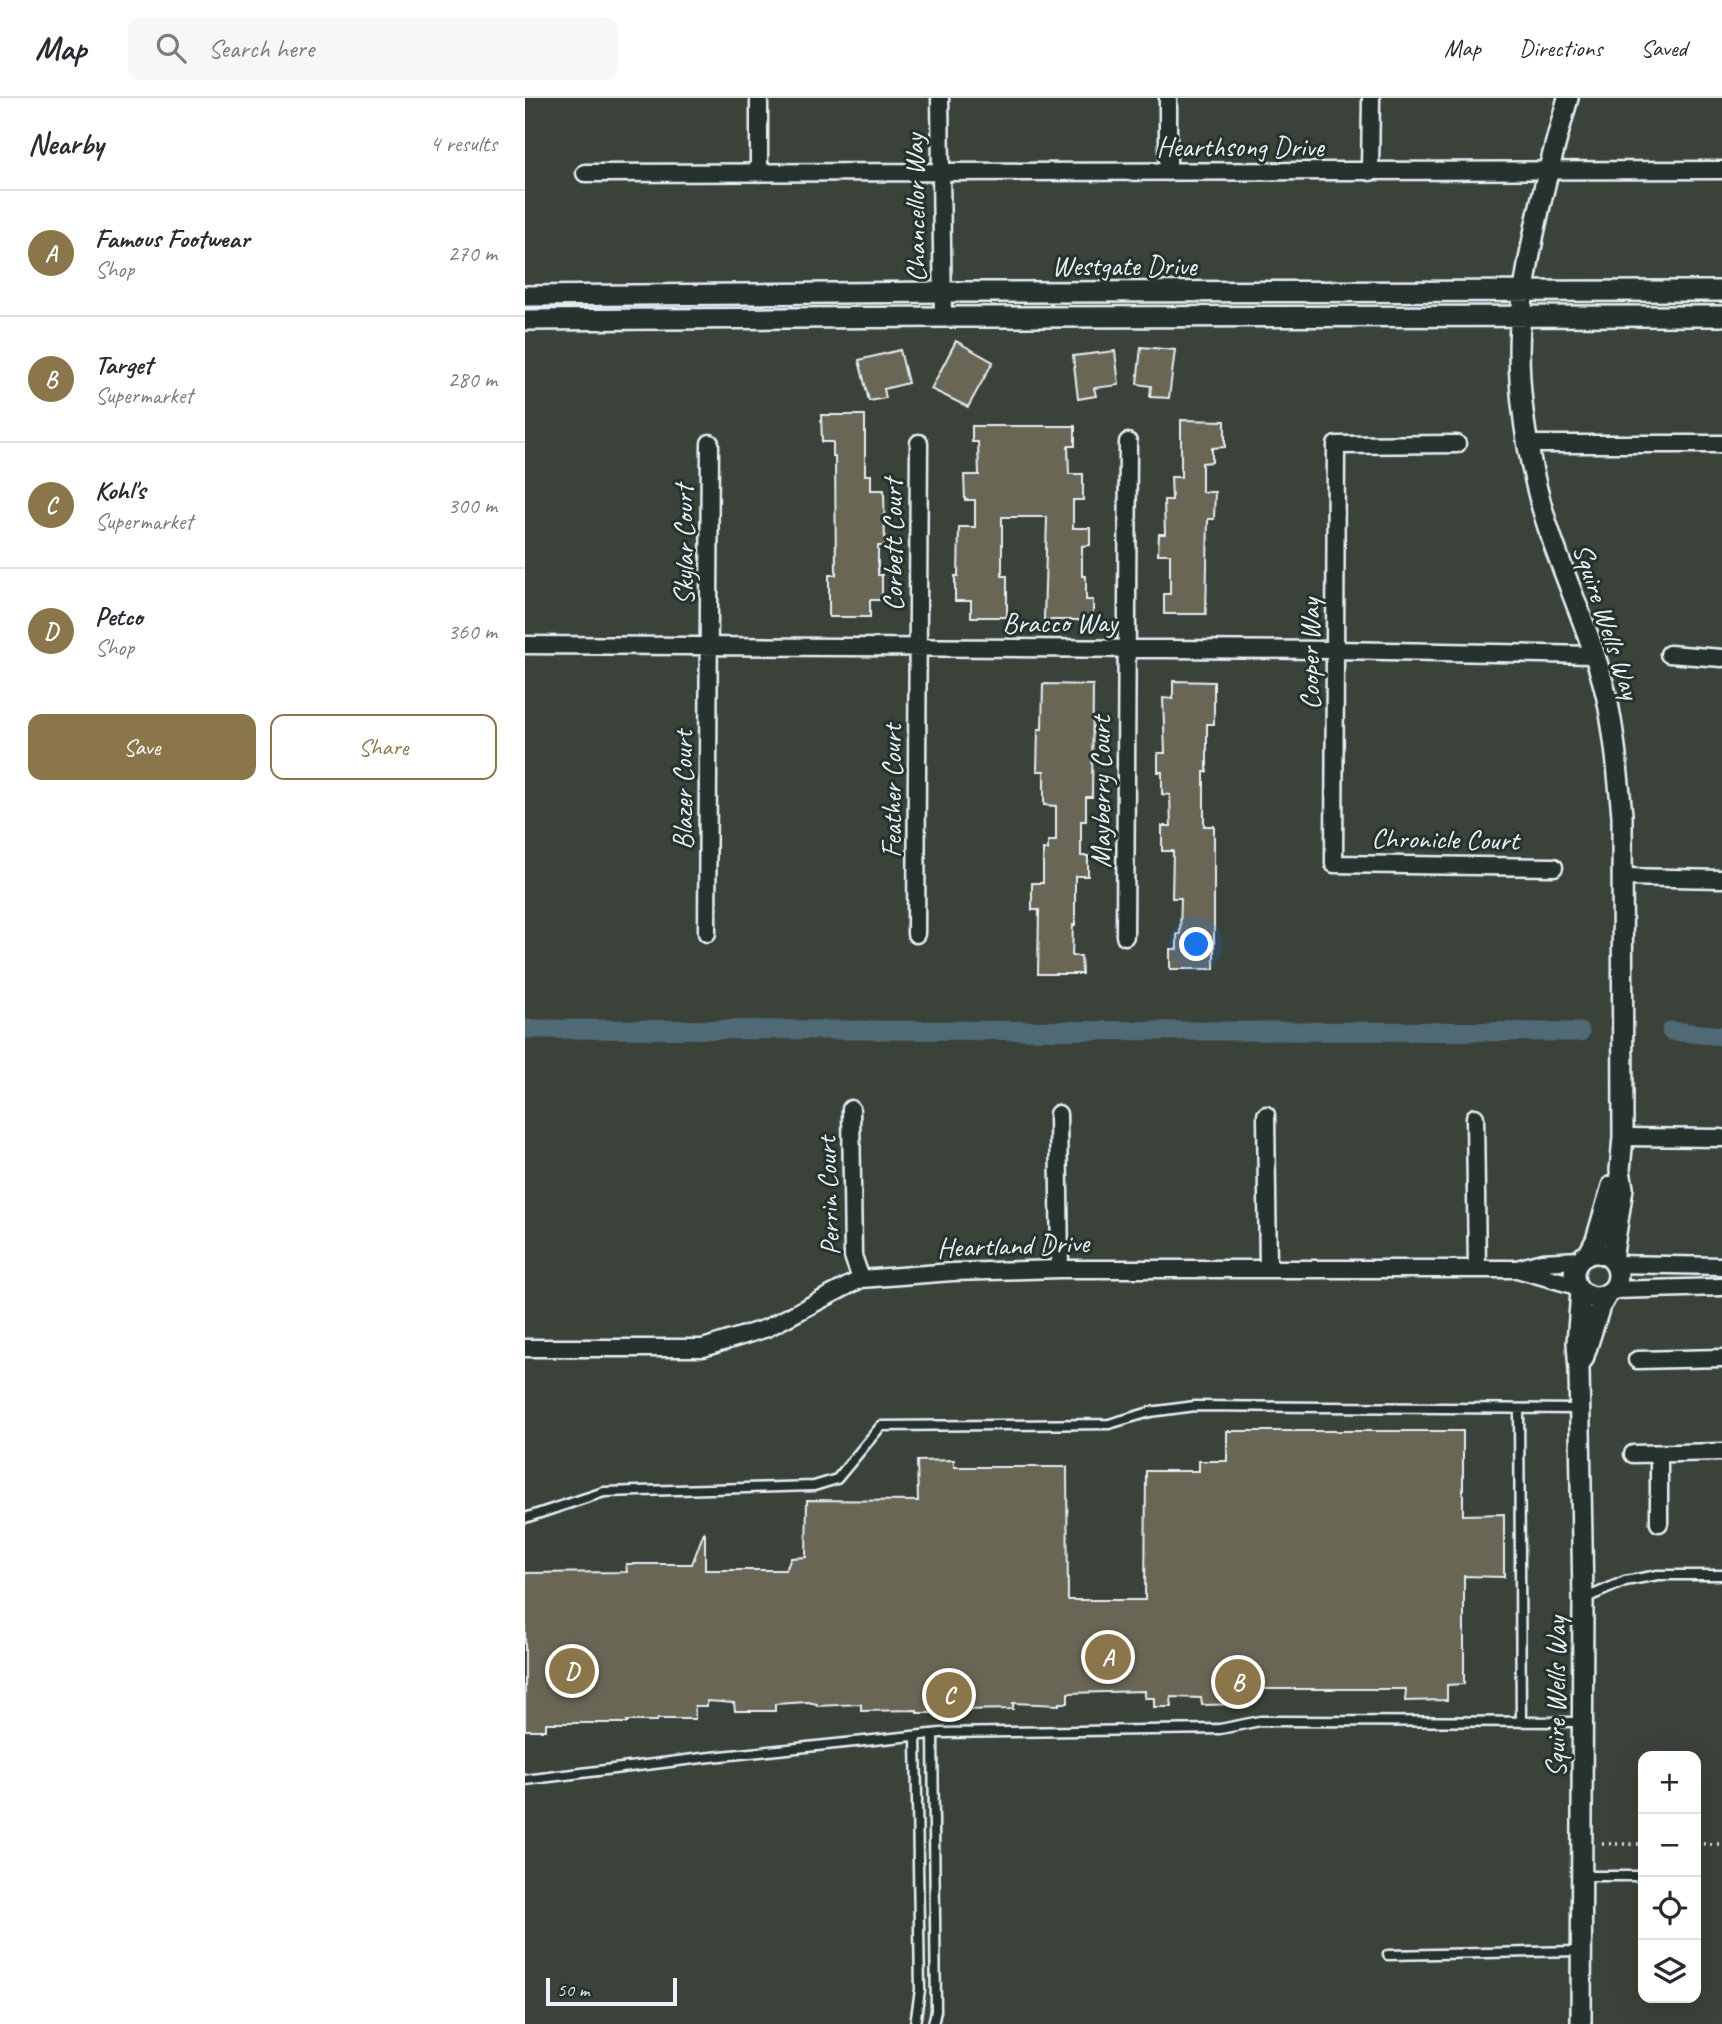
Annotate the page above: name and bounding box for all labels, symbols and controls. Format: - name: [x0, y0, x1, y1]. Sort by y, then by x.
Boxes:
- search box: [128, 17, 618, 80]
- text: Map: [35, 27, 86, 69]
- icon: search: [152, 29, 190, 67]
- text: Search here: [208, 32, 314, 65]
- text: Map: [1444, 33, 1481, 63]
- text: Directions: [1519, 33, 1602, 63]
- text: Saved: [1640, 33, 1687, 63]
- text: Nearby: [28, 125, 104, 163]
- text: 4 results: [430, 129, 497, 158]
- street label: Hearthsong Drive: [1156, 129, 1325, 164]
- street label: Chancellor Way: [896, 131, 934, 282]
- text: Famous Footwear: [95, 222, 249, 255]
- text: A: [45, 239, 57, 268]
- text: 270 m: [448, 239, 497, 268]
- street label: Westgate Drive: [1052, 248, 1198, 283]
- text: Shop: [95, 255, 134, 284]
- text: Target: [95, 348, 152, 381]
- text: B: [45, 365, 57, 394]
- text: 280 m: [448, 365, 497, 394]
- text: Supermarket: [95, 381, 193, 410]
- text: Kohl's: [95, 474, 145, 507]
- street label: Corbett Court: [875, 475, 910, 611]
- street label: Skylar Court: [666, 481, 701, 605]
- text: C: [46, 491, 56, 520]
- text: 300 m: [448, 491, 497, 520]
- text: Supermarket: [95, 507, 193, 536]
- street label: Squire Wells Way: [1565, 539, 1649, 705]
- street label: Cooper Way: [1292, 596, 1327, 710]
- text: Petco: [95, 600, 143, 633]
- street label: Bracco Way: [1003, 605, 1120, 640]
- text: D: [44, 617, 58, 646]
- text: 360 m: [448, 617, 497, 646]
- text: Shop: [95, 633, 134, 662]
- street label: Mayberry Court: [1083, 713, 1118, 868]
- button: Save: [28, 714, 256, 780]
- button: Share: [270, 714, 497, 780]
- street label: Feather Court: [874, 722, 909, 858]
- street label: Blazer Court: [665, 728, 700, 850]
- street label: Chronicle Court: [1371, 820, 1522, 858]
- your location: [1179, 927, 1213, 961]
- street label: Perrin Court: [808, 1133, 848, 1256]
- street label: Heartland Drive: [936, 1225, 1092, 1265]
- street label: Squire Wells Way: [1538, 1614, 1573, 1778]
- pin: A: [1085, 1631, 1131, 1683]
- pin: D: [549, 1645, 595, 1697]
- pin: B: [1215, 1656, 1261, 1708]
- pin: C: [926, 1669, 972, 1721]
- map controls: [1638, 1751, 1701, 2003]
- button: +: [1638, 1751, 1701, 1814]
- button: −: [1638, 1814, 1701, 1877]
- button: locate: [1638, 1877, 1701, 1940]
- button: layers: [1638, 1940, 1701, 2003]
- scale bar: [546, 1975, 677, 2007]
- text: 50 m: [557, 1978, 589, 2002]

